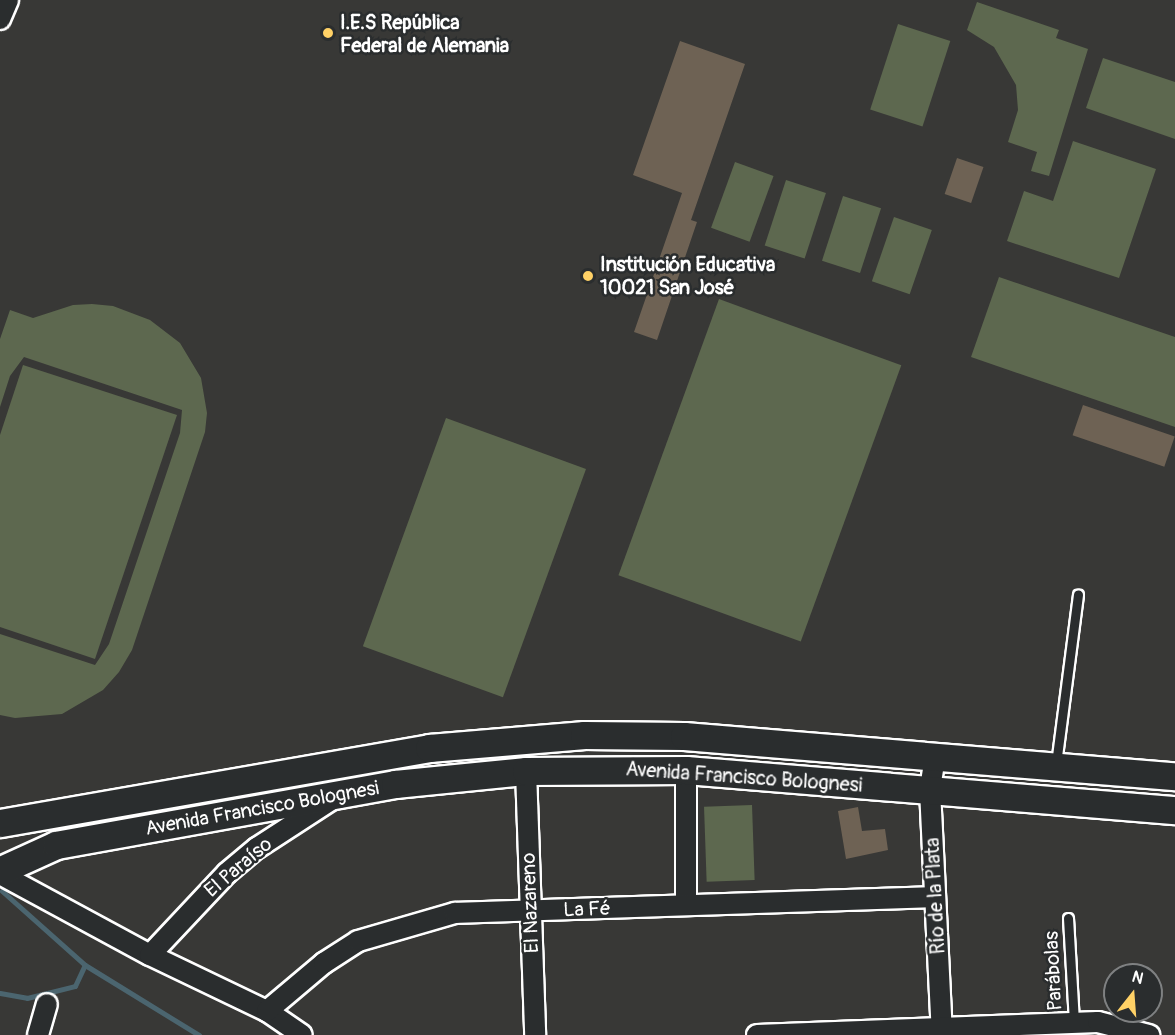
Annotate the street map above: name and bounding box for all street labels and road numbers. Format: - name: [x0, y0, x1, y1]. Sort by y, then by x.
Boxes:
- street label: Avenida Francisco Bolognesi: [625, 757, 863, 797]
- street label: Avenida Francisco Bolognesi: [143, 776, 381, 840]
- street label: El Paraíso: [199, 832, 277, 902]
- street label: Río de la Plata: [920, 837, 950, 955]
- street label: El Nazareno: [516, 852, 544, 954]
- street label: La Fé: [563, 896, 611, 922]
- street label: Parábolas: [1039, 931, 1067, 1011]

